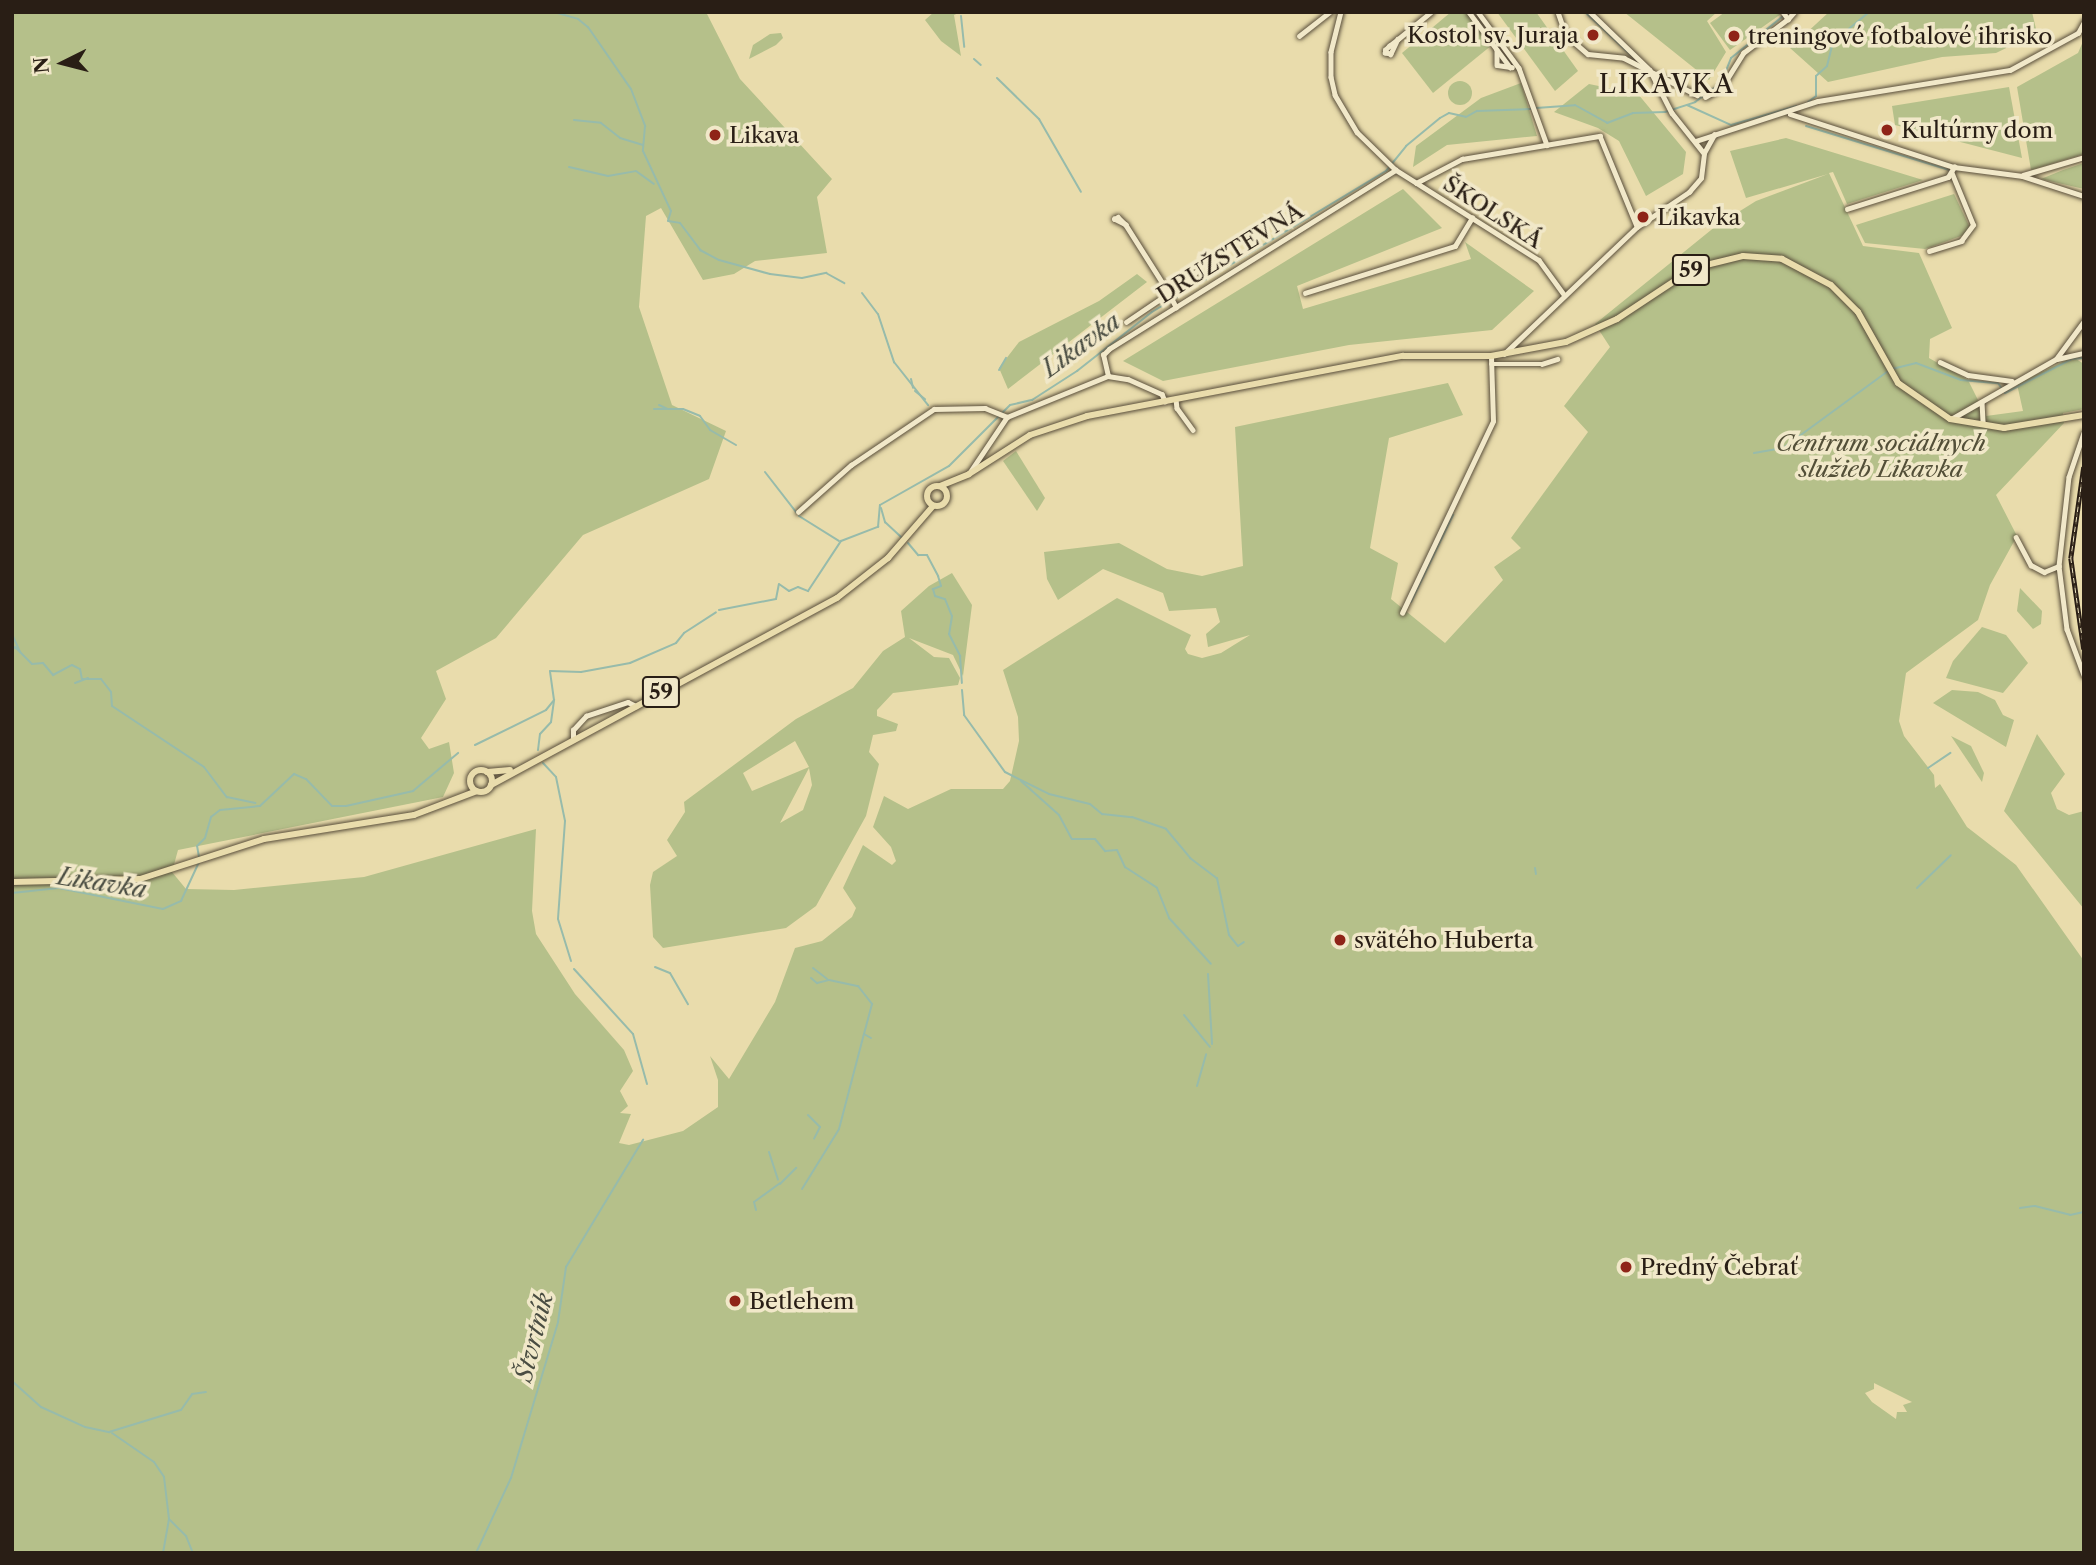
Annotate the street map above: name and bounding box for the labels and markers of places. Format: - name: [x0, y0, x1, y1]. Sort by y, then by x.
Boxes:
- place label: Kostol sv. Juraja: [1407, 21, 1579, 49]
- place label: treningové fotbalové ihrisko: [1748, 22, 2052, 50]
- marker: Kostol sv. Juraja: [1585, 27, 1601, 43]
- marker: treningové fotbalové ihrisko: [1726, 28, 1742, 44]
- place label: Kultúrny dom: [1901, 116, 2054, 144]
- place label: Likava: [729, 121, 799, 149]
- marker: Kultúrny dom: [1879, 122, 1895, 138]
- marker: Likava: [707, 127, 723, 143]
- place label: Likavka: [1657, 203, 1741, 231]
- marker: Likavka: [1635, 209, 1651, 225]
- place label: svätého Huberta: [1354, 926, 1534, 954]
- marker: svätého Huberta: [1332, 932, 1348, 948]
- place label: Predný Čebrať: [1640, 1253, 1799, 1281]
- marker: Predný Čebrať: [1618, 1259, 1634, 1275]
- place label: Betlehem: [749, 1287, 854, 1315]
- marker: Betlehem: [727, 1293, 743, 1309]

